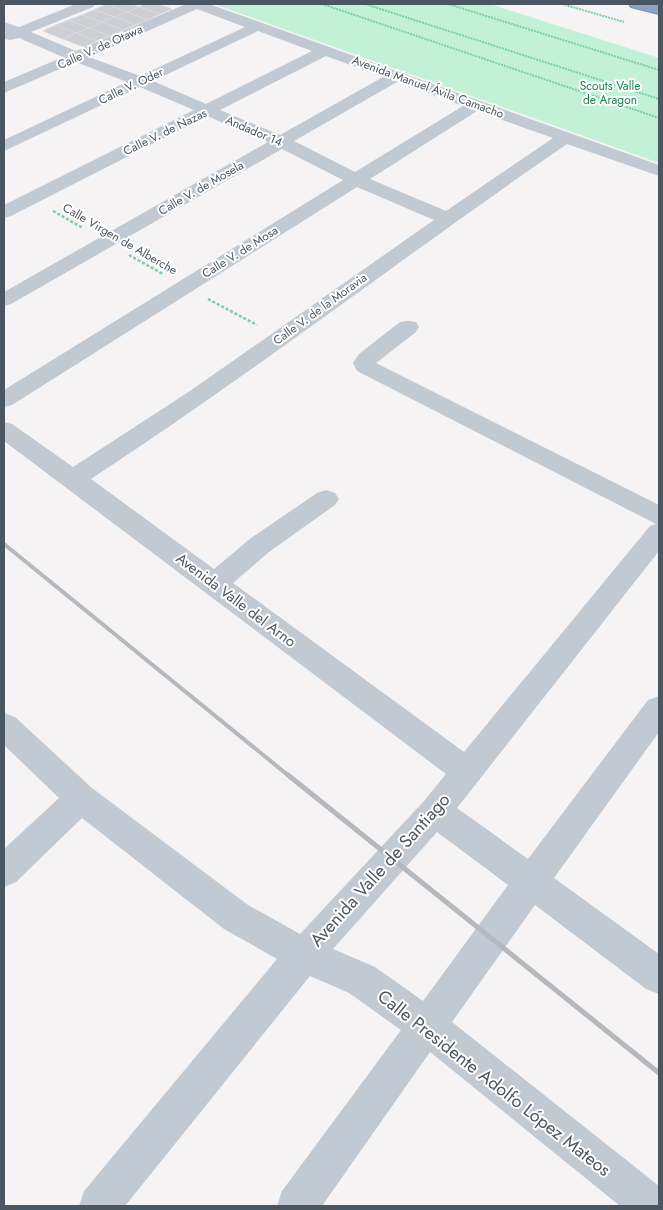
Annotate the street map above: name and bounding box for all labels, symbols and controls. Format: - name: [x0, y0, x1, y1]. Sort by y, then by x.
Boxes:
- street label: Calle V. de Otawa: [54, 20, 146, 74]
- street label: Avenida Manuel Ávila Camacho: [350, 51, 507, 123]
- street label: Calle V. Oder: [96, 63, 167, 109]
- park label: Scouts Valle de Aragon: [580, 77, 640, 109]
- street label: Calle V. de Nazas: [120, 104, 210, 160]
- street label: Andador 14: [223, 111, 285, 151]
- street label: Calle V. de Mosela: [155, 156, 247, 220]
- street label: Calle Virgen de Alberche: [59, 199, 181, 279]
- street label: Calle V. de Mosa: [198, 221, 282, 283]
- street label: Calle V. de la Moravia: [269, 269, 371, 349]
- street label: Avenida Valle del Arno: [171, 547, 301, 653]
- street label: Avenida Valle de Santiago: [304, 787, 456, 953]
- street label: Calle Presidente Adolfo López Mateos: [372, 984, 616, 1182]

